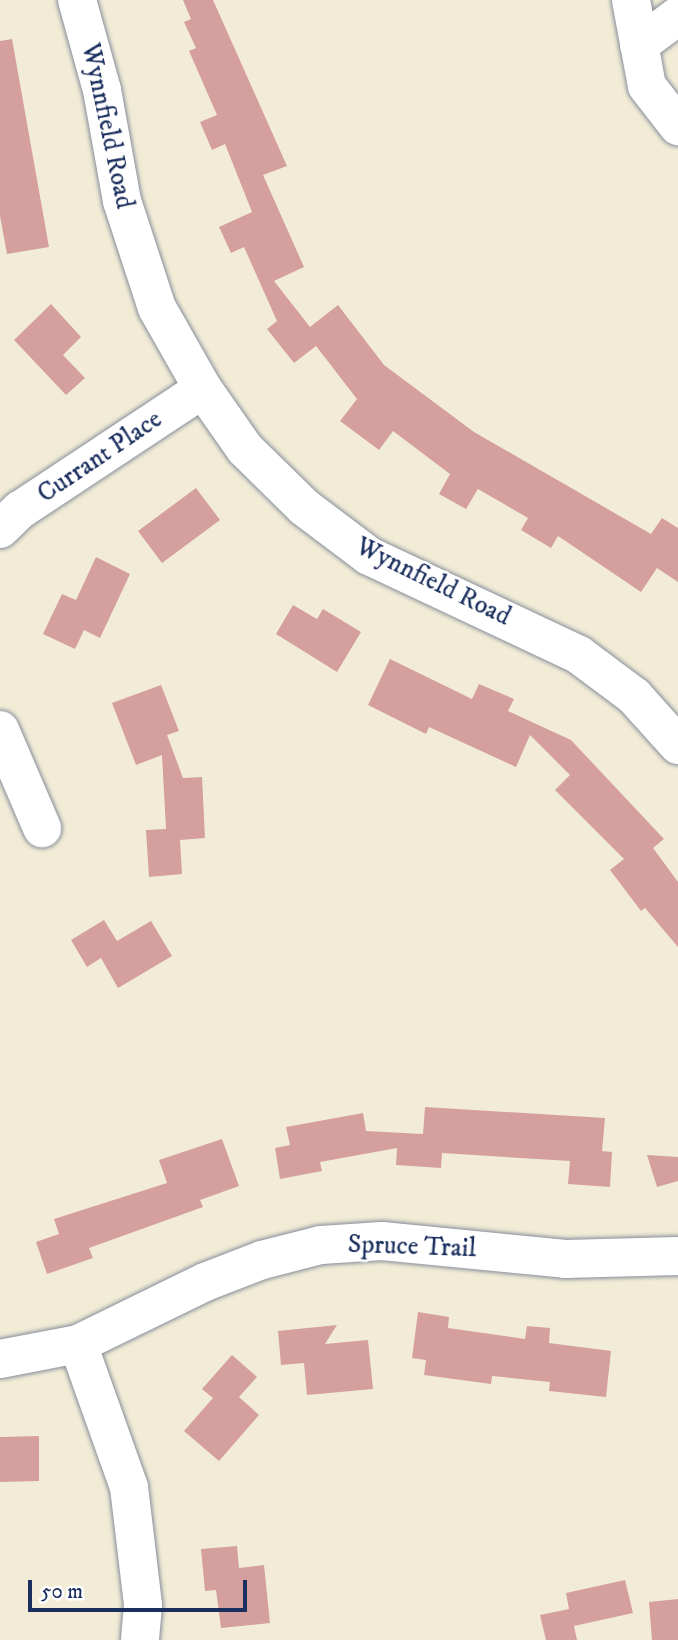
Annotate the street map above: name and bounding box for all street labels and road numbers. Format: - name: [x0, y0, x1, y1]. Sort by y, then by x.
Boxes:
- street label: Wynnfield Road: [74, 40, 140, 212]
- street label: Currant Place: [32, 404, 168, 510]
- street label: Wynnfield Road: [351, 531, 515, 633]
- street label: Spruce Trail: [347, 1229, 477, 1265]

